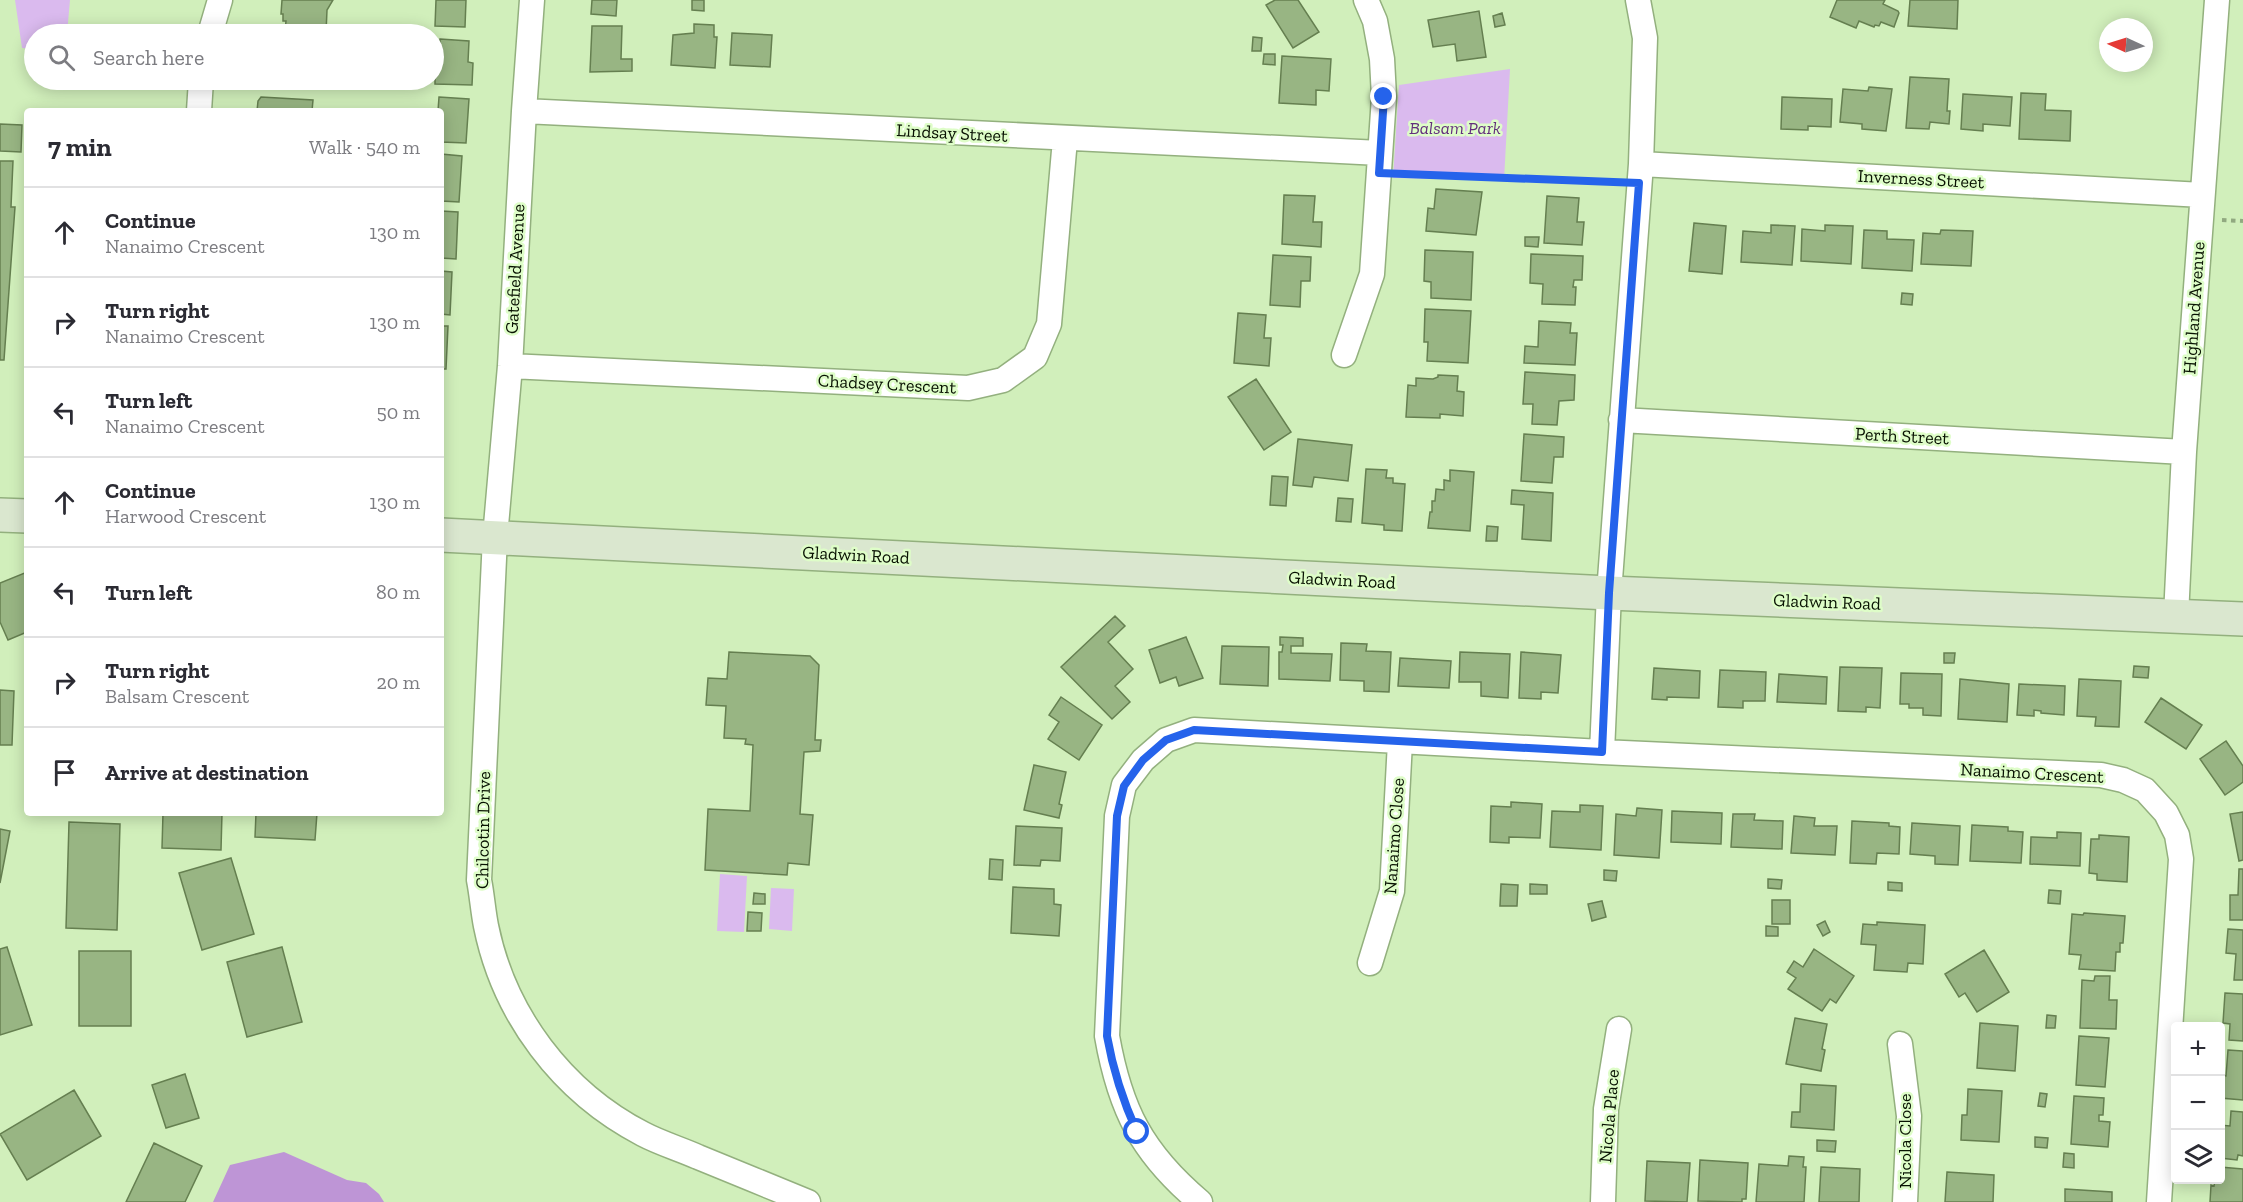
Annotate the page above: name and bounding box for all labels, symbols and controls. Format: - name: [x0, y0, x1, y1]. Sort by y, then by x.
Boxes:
- north arrow: [2099, 18, 2153, 72]
- search box: [24, 24, 444, 90]
- icon: search: [45, 41, 78, 74]
- text: Search here: [93, 44, 204, 71]
- route end: [1370, 83, 1396, 109]
- park label: Balsam Park: [1409, 117, 1501, 139]
- street label: Lindsay Street: [896, 119, 1009, 147]
- text: 7 min: [48, 131, 112, 163]
- text: Walk · 540 m: [309, 135, 420, 159]
- street label: Inverness Street: [1857, 165, 1985, 193]
- street label: Gatefield Avenue: [501, 203, 529, 335]
- text: Continue: [105, 207, 196, 234]
- icon: ahead: [48, 216, 81, 249]
- text: 130 m: [369, 220, 420, 244]
- text: Nanaimo Crescent: [105, 234, 265, 258]
- street label: Highland Avenue: [2178, 241, 2210, 375]
- text: Turn right: [105, 297, 209, 324]
- icon: right: [48, 306, 81, 339]
- text: 130 m: [369, 310, 420, 334]
- text: Nanaimo Crescent: [105, 324, 265, 348]
- street label: Chadsey Crescent: [817, 369, 957, 399]
- text: Turn left: [105, 387, 192, 414]
- icon: left: [48, 396, 81, 429]
- text: 50 m: [376, 400, 420, 424]
- text: Nanaimo Crescent: [105, 414, 265, 438]
- street label: Perth Street: [1854, 423, 1950, 449]
- text: Continue: [105, 477, 196, 504]
- icon: ahead: [48, 486, 81, 519]
- text: 130 m: [369, 490, 420, 514]
- text: Harwood Crescent: [105, 504, 266, 528]
- street label: Gladwin Road: [802, 541, 910, 569]
- street label: Gladwin Road: [1288, 566, 1396, 594]
- icon: left: [48, 576, 81, 609]
- text: Turn left: [105, 579, 192, 606]
- text: 80 m: [376, 580, 420, 604]
- street label: Gladwin Road: [1773, 589, 1881, 615]
- text: Turn right: [105, 657, 209, 684]
- icon: right: [48, 666, 81, 699]
- text: 20 m: [376, 670, 420, 694]
- text: Balsam Crescent: [105, 684, 249, 708]
- icon: arrive: [48, 756, 81, 789]
- street label: Nanaimo Crescent: [1960, 758, 2105, 788]
- text: Arrive at destination: [105, 759, 308, 786]
- street label: Chilcotin Drive: [471, 771, 495, 889]
- street label: Nanaimo Close: [1379, 777, 1409, 895]
- map controls: [2171, 1022, 2225, 1184]
- button: +: [2171, 1022, 2225, 1076]
- street label: Nicola Place: [1594, 1068, 1624, 1164]
- button: −: [2171, 1076, 2225, 1130]
- street label: Nicola Close: [1894, 1093, 1916, 1189]
- route start: [1123, 1118, 1149, 1144]
- button: layers: [2171, 1130, 2225, 1184]

